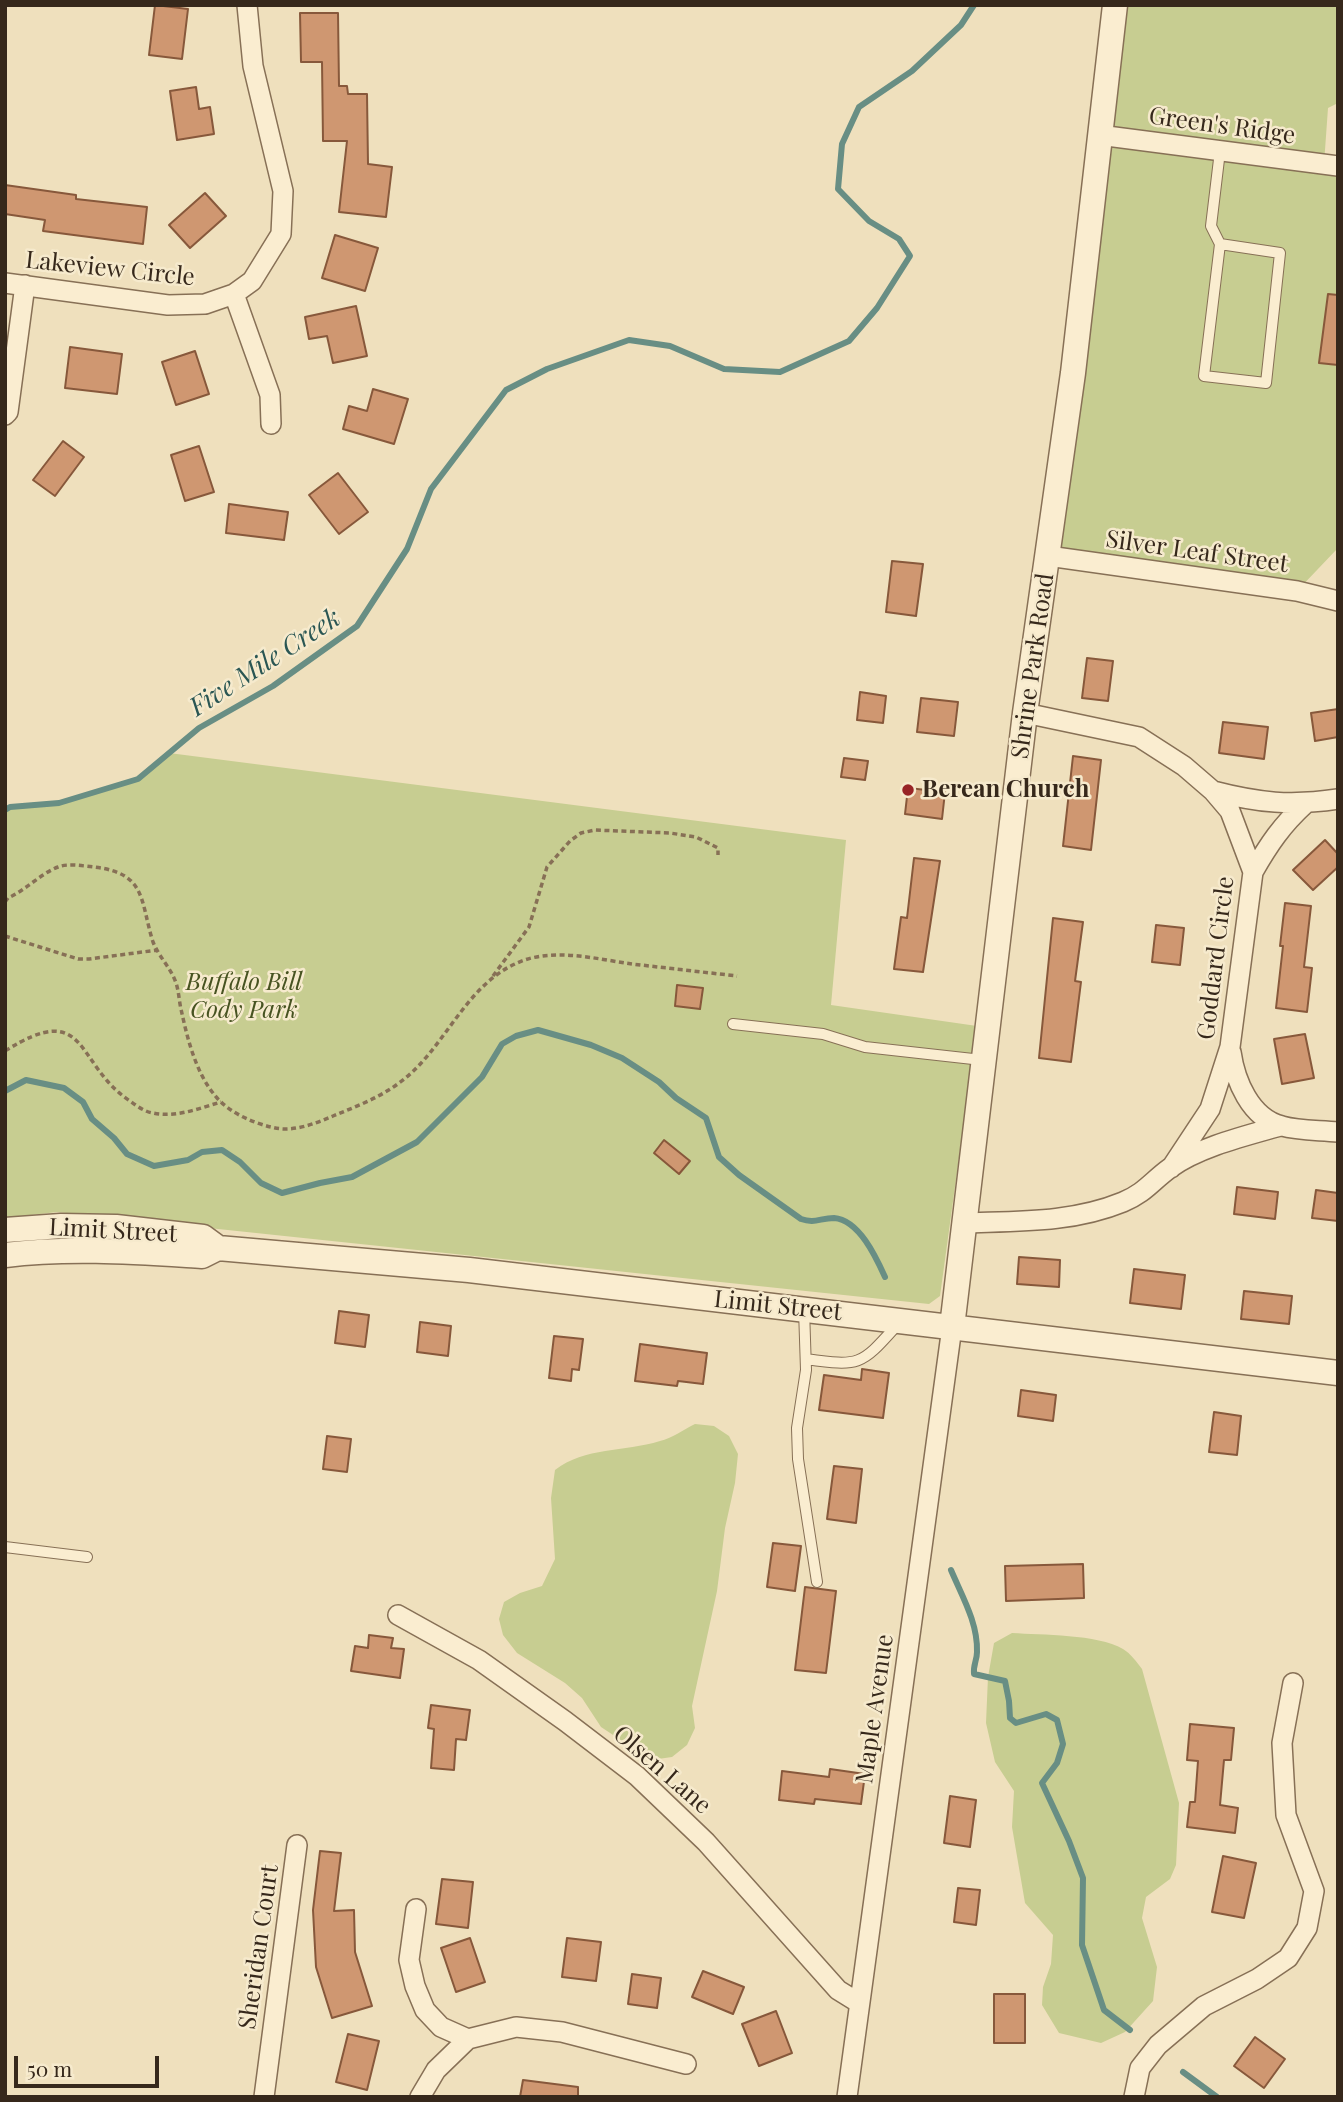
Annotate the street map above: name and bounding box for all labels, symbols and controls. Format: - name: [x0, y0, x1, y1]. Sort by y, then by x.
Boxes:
- street label: Green's Ridge: [1147, 101, 1297, 151]
- street label: Lakeview Circle: [24, 246, 196, 292]
- street label: Silver Leaf Street: [1104, 525, 1290, 579]
- street label: Shrine Park Road: [1006, 571, 1060, 761]
- water label: Five Mile Creek: [184, 603, 346, 723]
- place label: Berean Church: [922, 776, 1089, 804]
- marker: Berean Church: [900, 782, 916, 798]
- street label: Goddard Circle: [1192, 875, 1240, 1041]
- park label: Buffalo Bill Cody Park: [186, 969, 302, 1025]
- street label: Limit Street: [48, 1213, 178, 1249]
- street label: Limit Street: [713, 1285, 843, 1327]
- street label: Maple Avenue: [850, 1632, 900, 1786]
- street label: Olsen Lane: [607, 1720, 717, 1820]
- street label: Sheridan Court: [233, 1863, 285, 2031]
- scale bar: [18, 2042, 163, 2086]
- text: 50 m: [27, 2054, 72, 2082]

